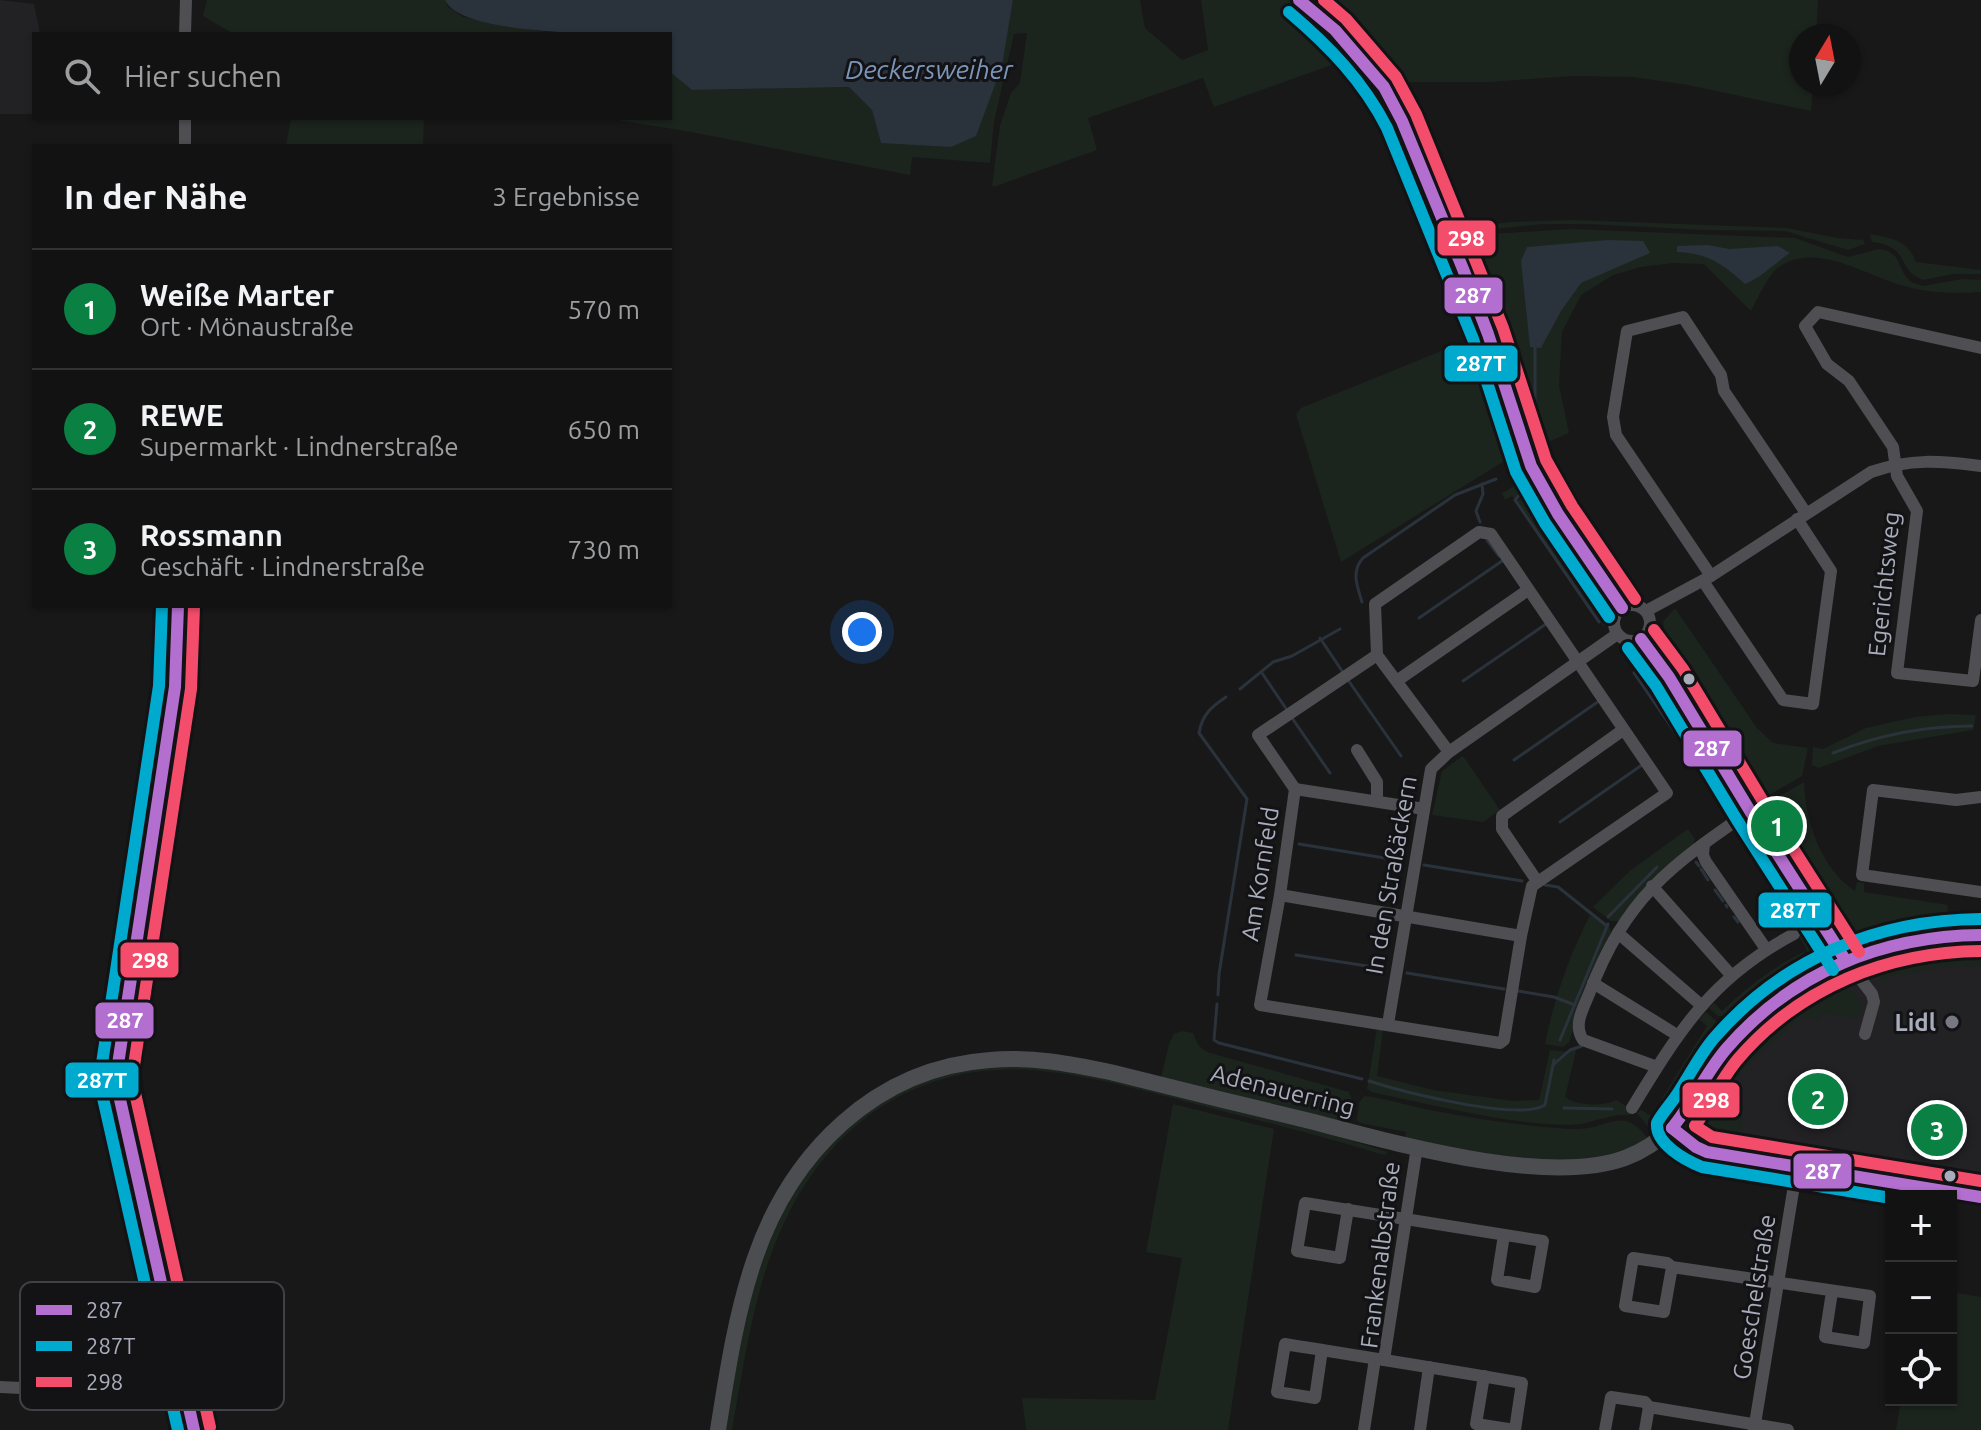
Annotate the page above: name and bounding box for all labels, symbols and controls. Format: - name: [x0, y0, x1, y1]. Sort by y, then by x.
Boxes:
- north arrow: [1789, 24, 1861, 96]
- search box: [32, 32, 672, 120]
- icon: search: [60, 54, 104, 98]
- water label: Deckersweiher: [845, 55, 1014, 84]
- text: Hier suchen: [124, 59, 282, 93]
- text: In der Nähe: [64, 177, 247, 215]
- text: 3 Ergebnisse: [492, 182, 640, 211]
- line badge: 298: [1436, 219, 1497, 257]
- text: 298: [1447, 225, 1485, 250]
- line badge: 287: [1443, 276, 1504, 315]
- text: Weiße Marter: [140, 278, 334, 312]
- text: 287: [1454, 282, 1492, 307]
- text: 1: [83, 295, 97, 324]
- text: 570 m: [568, 295, 640, 324]
- text: Ort · Mönaustraße: [140, 312, 354, 341]
- line badge: 287T: [1443, 344, 1519, 383]
- text: 287T: [1456, 350, 1506, 375]
- text: REWE: [140, 398, 224, 432]
- text: 2: [83, 415, 97, 444]
- text: 650 m: [568, 415, 640, 444]
- text: Supermarkt · Lindnerstraße: [140, 432, 459, 461]
- street label: Egerichtsweg: [1863, 510, 1905, 658]
- text: Rossmann: [140, 518, 283, 552]
- text: 3: [83, 535, 97, 564]
- text: 730 m: [568, 535, 640, 564]
- text: Geschäft · Lindnerstraße: [140, 552, 425, 581]
- your location: [842, 612, 882, 652]
- unlabelled marker: [1681, 671, 1697, 687]
- line badge: 287: [1682, 729, 1743, 768]
- text: 287: [1693, 735, 1731, 760]
- street label: In den Straßäckern: [1360, 774, 1422, 976]
- pin: 1: [1751, 796, 1803, 856]
- street label: Am Kornfeld: [1236, 805, 1284, 943]
- line badge: 287T: [1757, 891, 1833, 929]
- text: 287T: [1770, 897, 1820, 922]
- line badge: 298: [119, 941, 180, 979]
- text: 298: [131, 947, 169, 972]
- line badge: 287: [94, 1001, 155, 1040]
- text: 287: [106, 1007, 144, 1032]
- place label: Lidl: [1894, 1009, 1936, 1036]
- marker: Lidl: [1943, 1013, 1961, 1031]
- street label: Adenauerring: [1208, 1059, 1358, 1121]
- line badge: 287T: [64, 1061, 140, 1099]
- text: 287T: [77, 1067, 127, 1092]
- pin: 2: [1792, 1069, 1844, 1129]
- line badge: 298: [1681, 1081, 1741, 1119]
- text: 298: [1692, 1087, 1730, 1112]
- pin: 3: [1911, 1100, 1963, 1160]
- line badge: 287: [1792, 1152, 1853, 1190]
- text: 287: [1804, 1158, 1842, 1183]
- street label: Frankenalbstraße: [1355, 1160, 1405, 1350]
- unlabelled marker: [1942, 1168, 1958, 1184]
- map controls: [1885, 1190, 1957, 1406]
- button: +: [1885, 1190, 1957, 1262]
- street label: Goeschelstraße: [1728, 1212, 1780, 1382]
- button: −: [1885, 1262, 1957, 1334]
- legend: [20, 1282, 284, 1410]
- text: 287: [86, 1297, 123, 1322]
- text: 287T: [86, 1333, 135, 1358]
- button: locate: [1885, 1334, 1957, 1406]
- text: 298: [86, 1369, 123, 1394]

